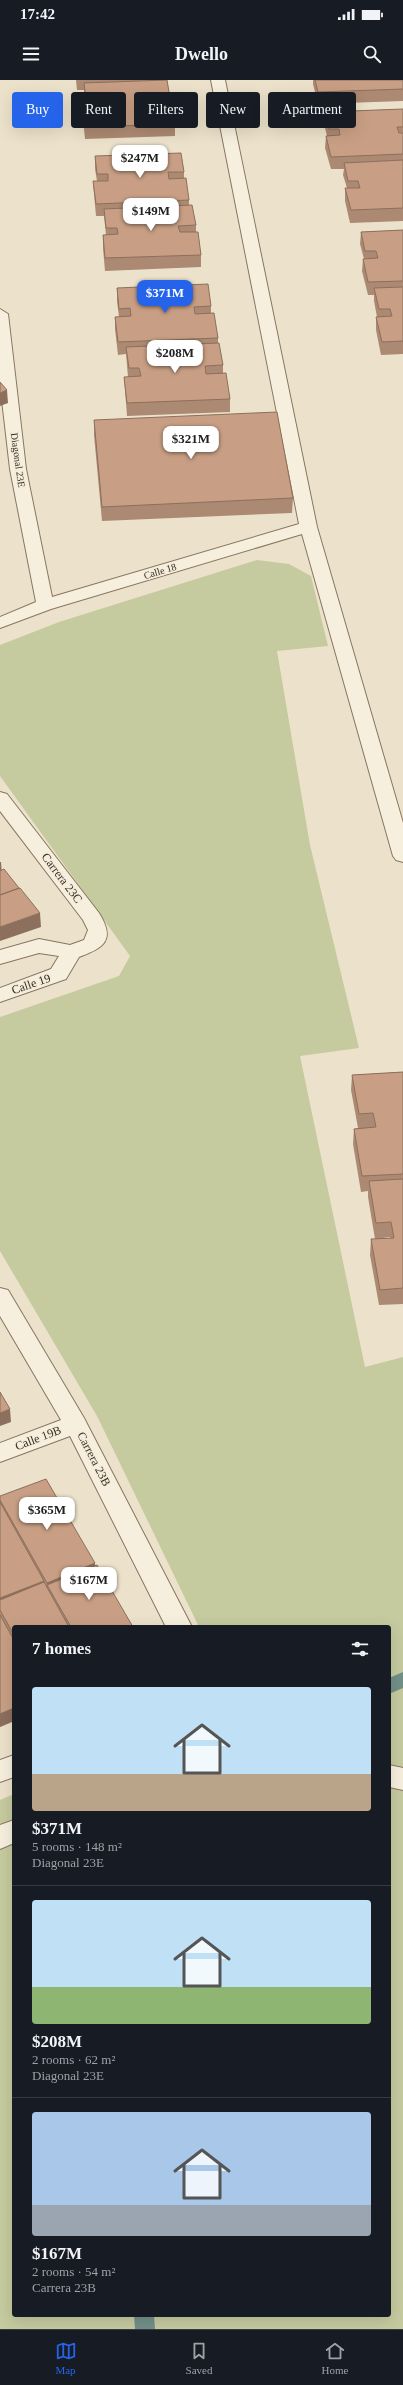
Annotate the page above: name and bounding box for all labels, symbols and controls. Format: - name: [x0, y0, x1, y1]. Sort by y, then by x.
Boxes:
- text: 17:42: [20, 6, 55, 22]
- icon: menu: [20, 43, 42, 65]
- icon: search: [361, 43, 383, 65]
- text: Dwello: [175, 44, 228, 64]
- chip: Buy: [12, 92, 63, 128]
- chip: Rent: [71, 92, 126, 128]
- chip: Filters: [134, 92, 198, 128]
- chip: New: [206, 92, 260, 128]
- chip: Apartment: [268, 92, 356, 128]
- pin: $247M: [112, 145, 168, 179]
- text: $247M: [121, 150, 159, 165]
- pin: $149M: [123, 198, 179, 232]
- text: $149M: [132, 203, 170, 218]
- pin: $371M: [137, 280, 193, 314]
- text: $371M: [146, 285, 184, 300]
- pin: $208M: [147, 340, 203, 374]
- text: $208M: [156, 345, 194, 360]
- pin: $321M: [163, 426, 219, 460]
- text: $321M: [172, 431, 210, 446]
- street label: Diagonal 23E: [9, 432, 27, 488]
- street label: Calle 18: [142, 561, 178, 581]
- street label: Carrera 23C: [39, 850, 85, 906]
- street label: Calle 19: [10, 971, 52, 997]
- street label: Calle 19B: [13, 1423, 63, 1453]
- street label: Carrera 23B: [74, 1430, 114, 1488]
- pin: $365M: [19, 1497, 75, 1531]
- text: $365M: [28, 1502, 66, 1517]
- pin: $167M: [61, 1567, 117, 1601]
- text: $167M: [70, 1572, 108, 1587]
- icon: filters: [349, 1638, 371, 1660]
- text: 7 homes: [32, 1639, 91, 1658]
- icon: home: [166, 1713, 238, 1785]
- text: $371M: [32, 1819, 82, 1838]
- text: 5 rooms · 148 m²: [32, 1839, 122, 1854]
- text: Diagonal 23E: [32, 1855, 104, 1870]
- icon: home: [166, 1926, 238, 1998]
- text: $208M: [32, 2032, 82, 2051]
- text: 2 rooms · 62 m²: [32, 2052, 115, 2067]
- text: Diagonal 23E: [32, 2068, 104, 2083]
- icon: home: [166, 2138, 238, 2210]
- text: $167M: [32, 2244, 82, 2263]
- text: 2 rooms · 54 m²: [32, 2264, 115, 2279]
- text: Carrera 23B: [32, 2280, 96, 2295]
- tab: Map: [55, 2340, 77, 2376]
- tab: Saved: [186, 2340, 212, 2376]
- tab: Home: [322, 2340, 348, 2376]

